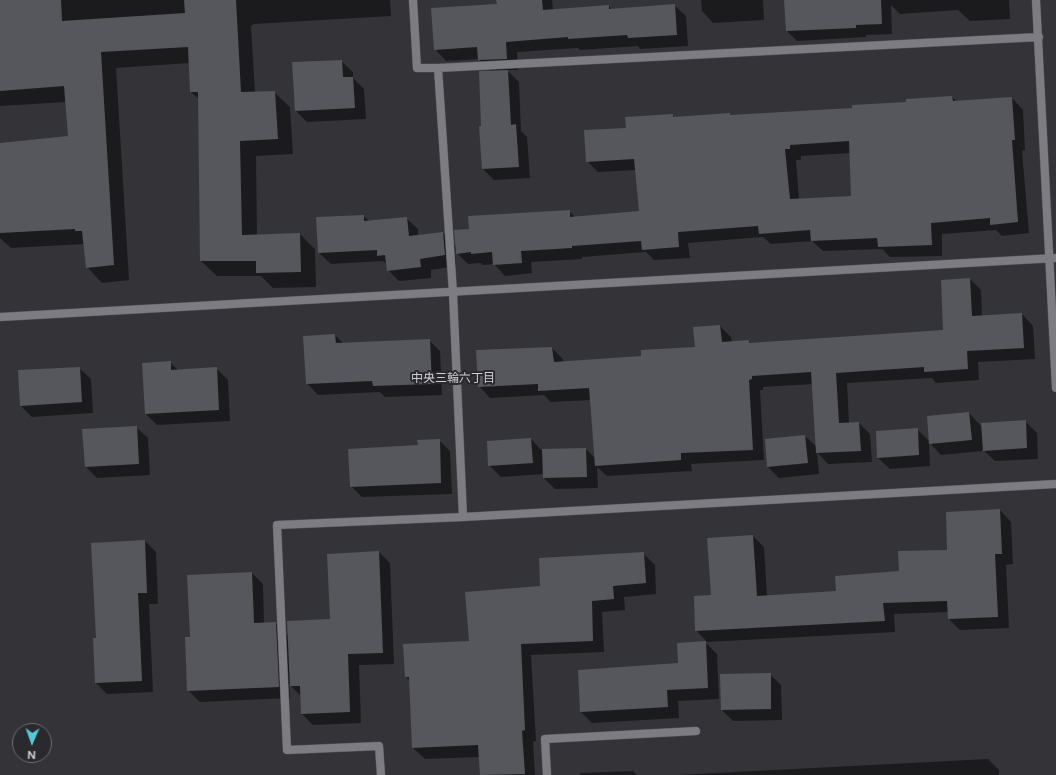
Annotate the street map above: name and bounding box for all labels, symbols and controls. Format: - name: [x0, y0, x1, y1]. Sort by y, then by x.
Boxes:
- district label: 中央三輪六丁目: [411, 371, 495, 385]
- north arrow: [12, 723, 52, 763]
- text: N: [27, 748, 36, 761]

